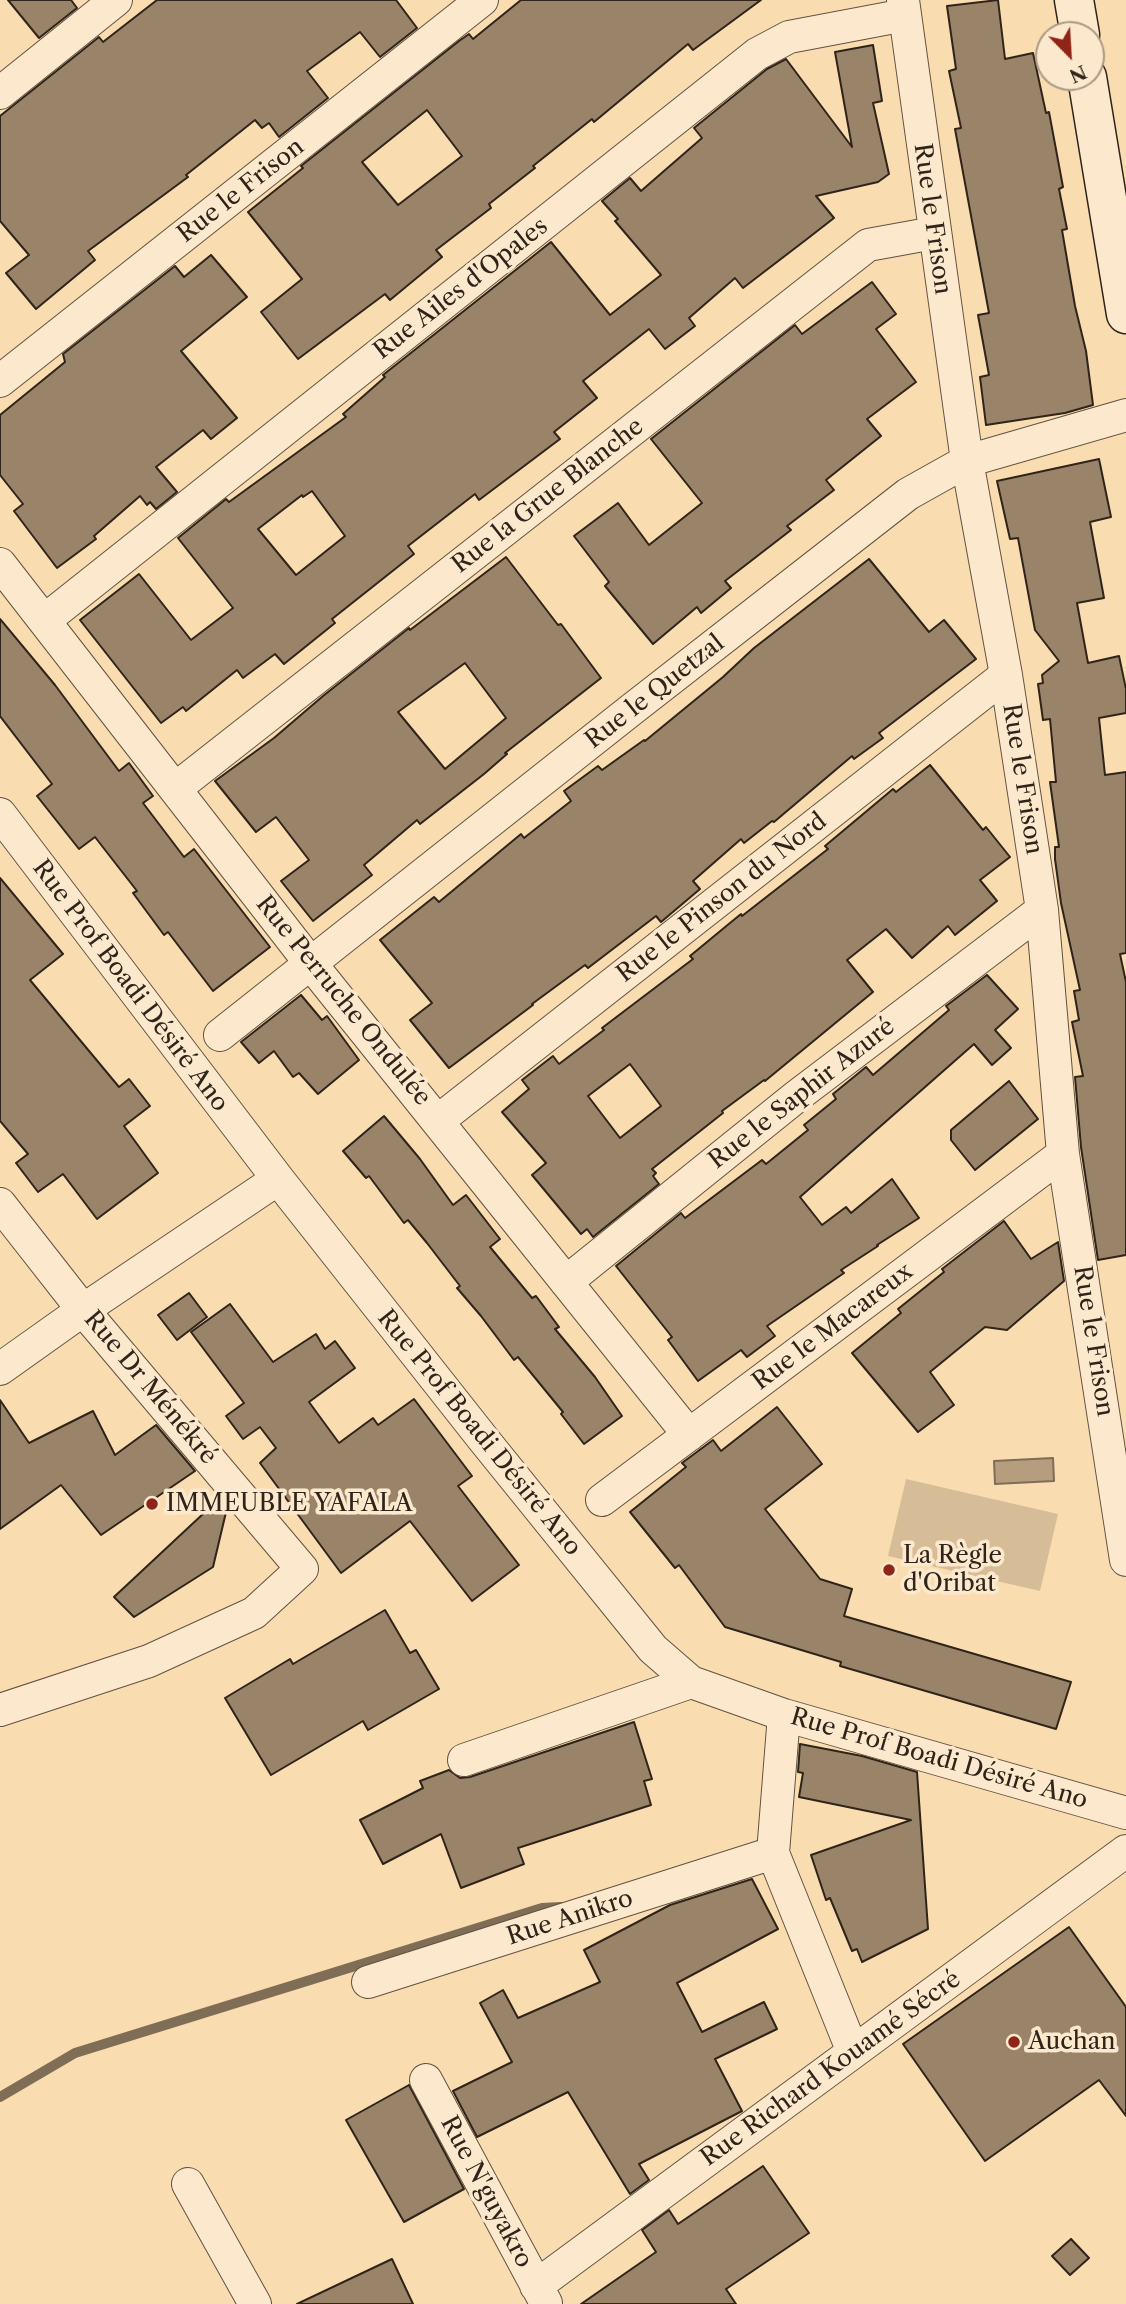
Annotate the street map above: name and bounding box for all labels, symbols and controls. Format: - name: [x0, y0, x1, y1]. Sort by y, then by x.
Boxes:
- north arrow: [1035, 21, 1105, 91]
- text: N: [1066, 60, 1090, 88]
- street label: Rue le Frison: [172, 133, 310, 249]
- street label: Rue le Frison: [907, 142, 957, 296]
- street label: Rue Ailes d'Opales: [368, 212, 554, 366]
- street label: Rue la Grue Blanche: [447, 412, 649, 580]
- street label: Rue le Quetzal: [580, 629, 730, 755]
- street label: Rue le Frison: [996, 702, 1048, 856]
- street label: Rue le Pinson du Nord: [611, 807, 833, 989]
- street label: Rue Prof Boadi Désiré Ano: [26, 854, 234, 1118]
- street label: Rue Perruche Ondulée: [249, 890, 437, 1112]
- street label: Rue le Saphir Azuré: [703, 1013, 901, 1175]
- street label: Rue le Macareux: [747, 1257, 919, 1397]
- street label: Rue le Frison: [1067, 1264, 1119, 1418]
- street label: Rue Prof Boadi Désiré Ano: [371, 1304, 587, 1562]
- street label: Rue Dr Ménékré: [78, 1306, 222, 1470]
- place label: IMMEUBLE YAFALA: [166, 1490, 412, 1518]
- marker: IMMEUBLE YAFALA: [144, 1496, 160, 1512]
- place label: La Règle d'Oribat: [903, 1542, 1002, 1598]
- marker: La Règle d'Oribat: [881, 1562, 897, 1578]
- street label: Rue Prof Boadi Désiré Ano: [787, 1703, 1091, 1815]
- street label: Rue Anikro: [503, 1884, 637, 1952]
- street label: Rue Richard Kouamé Sécré: [696, 1965, 966, 2173]
- place label: Auchan: [1028, 2028, 1116, 2056]
- marker: Auchan: [1006, 2034, 1022, 2050]
- street label: Rue N'guyakro: [434, 2111, 538, 2273]

